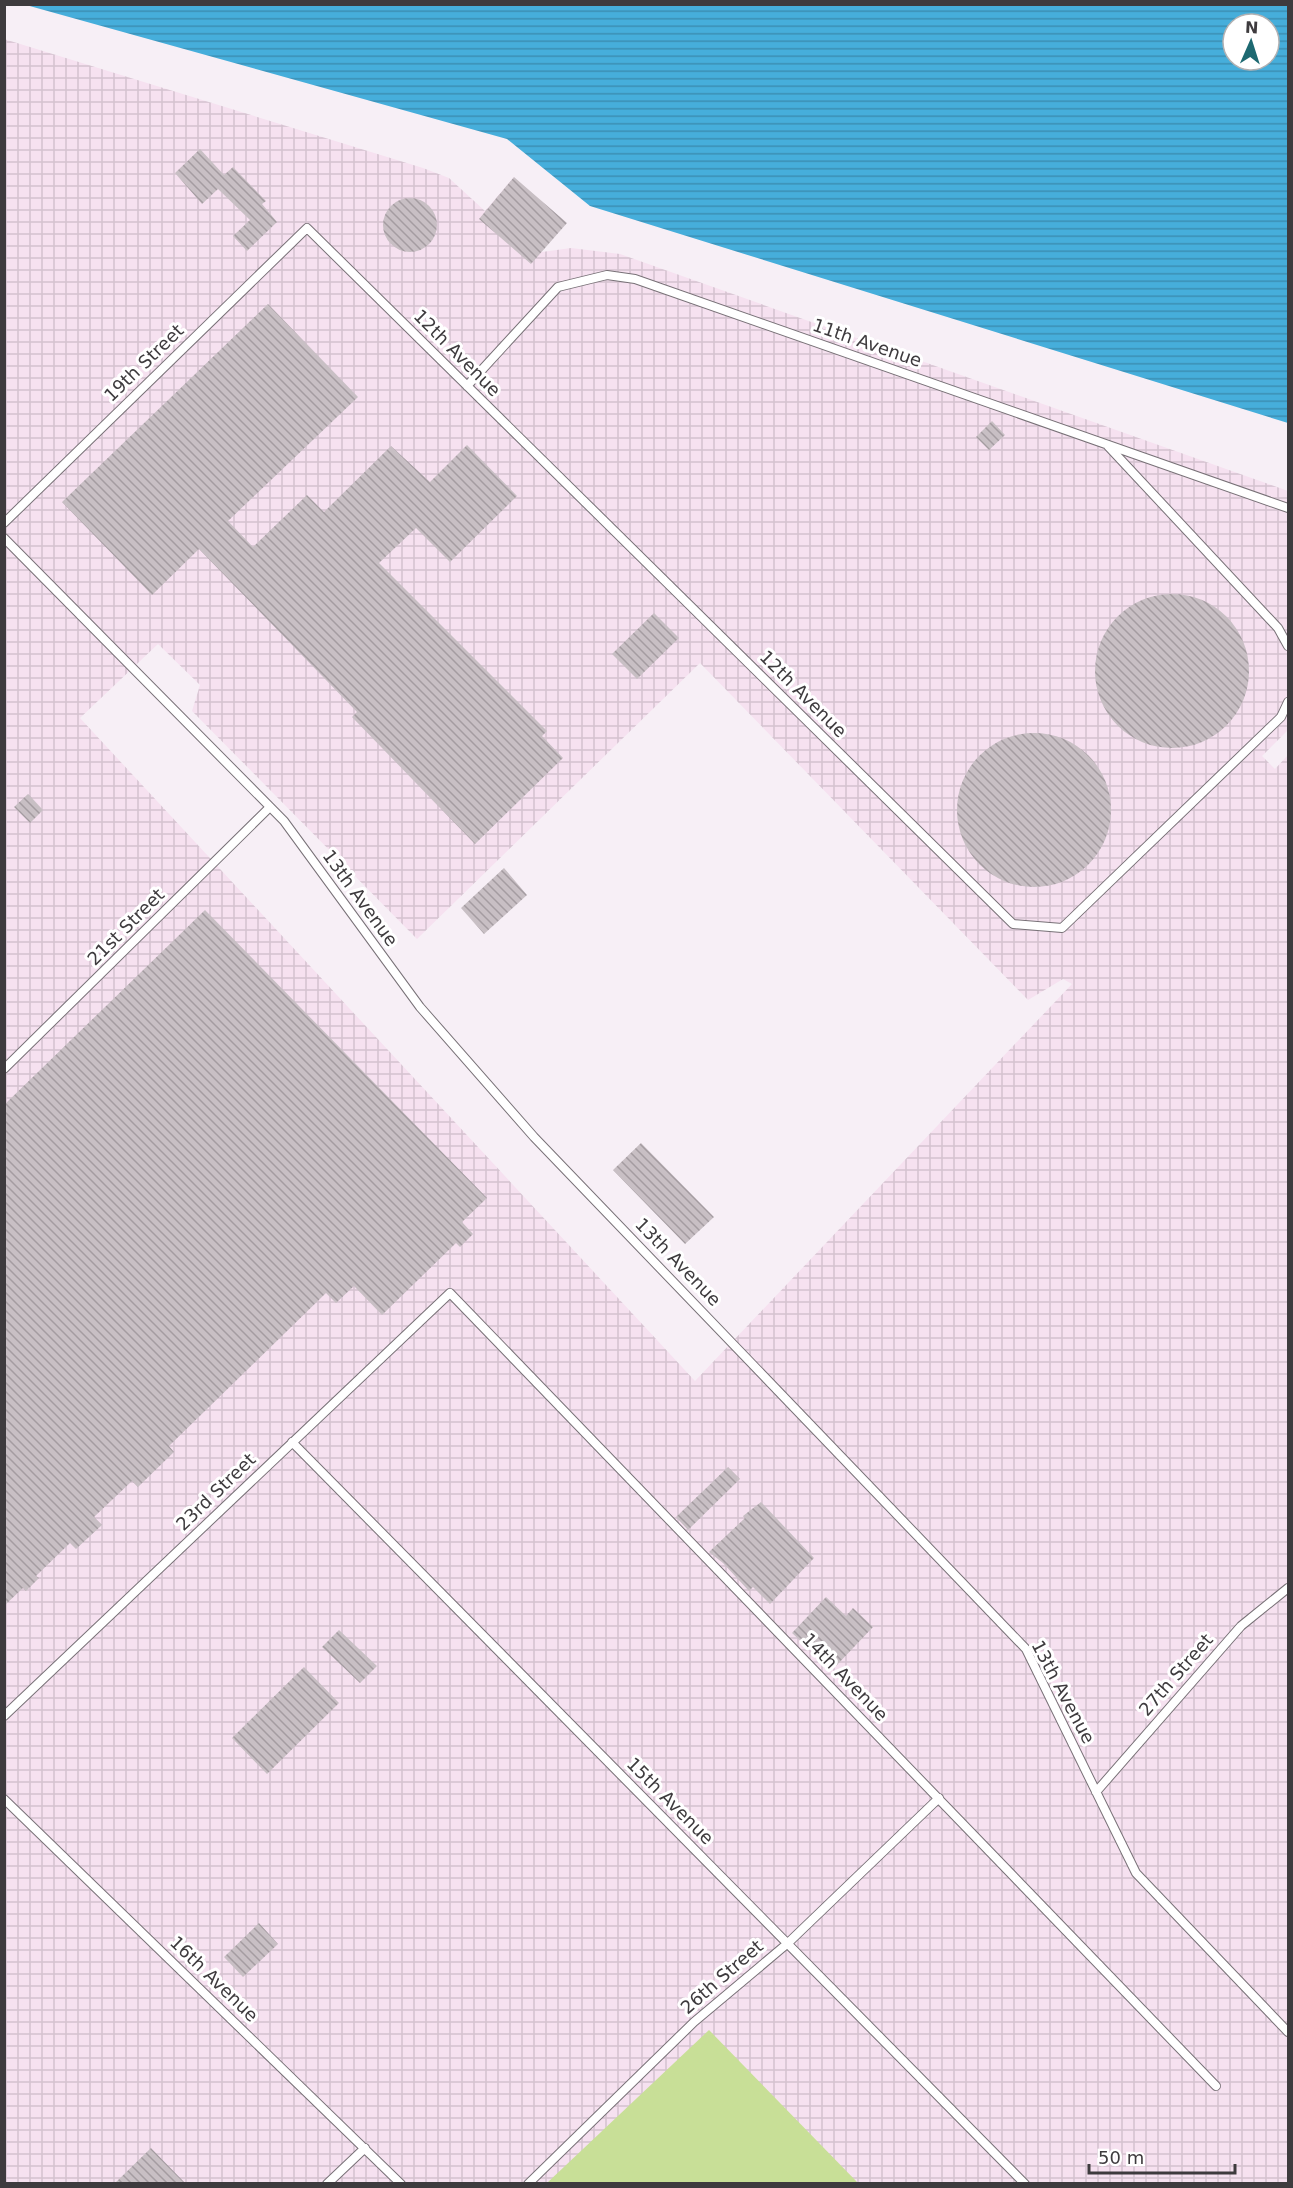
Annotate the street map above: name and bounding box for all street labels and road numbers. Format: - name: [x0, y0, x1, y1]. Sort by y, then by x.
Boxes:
- street label: 12th Avenue: [410, 305, 505, 400]
- street label: 11th Avenue: [810, 314, 924, 371]
- street label: 19th Street: [100, 320, 188, 406]
- street label: 12th Avenue: [756, 646, 851, 741]
- street label: 13th Avenue: [318, 845, 402, 950]
- street label: 21st Street: [83, 884, 168, 969]
- street label: 13th Avenue: [631, 1213, 725, 1310]
- street label: 23rd Street: [172, 1449, 260, 1535]
- street label: 14th Avenue: [798, 1628, 892, 1725]
- street label: 27th Street: [1134, 1629, 1217, 1720]
- street label: 13th Avenue: [1027, 1637, 1099, 1747]
- street label: 15th Avenue: [623, 1753, 718, 1848]
- street label: 16th Avenue: [166, 1932, 263, 2026]
- street label: 26th Street: [676, 1935, 767, 2018]

